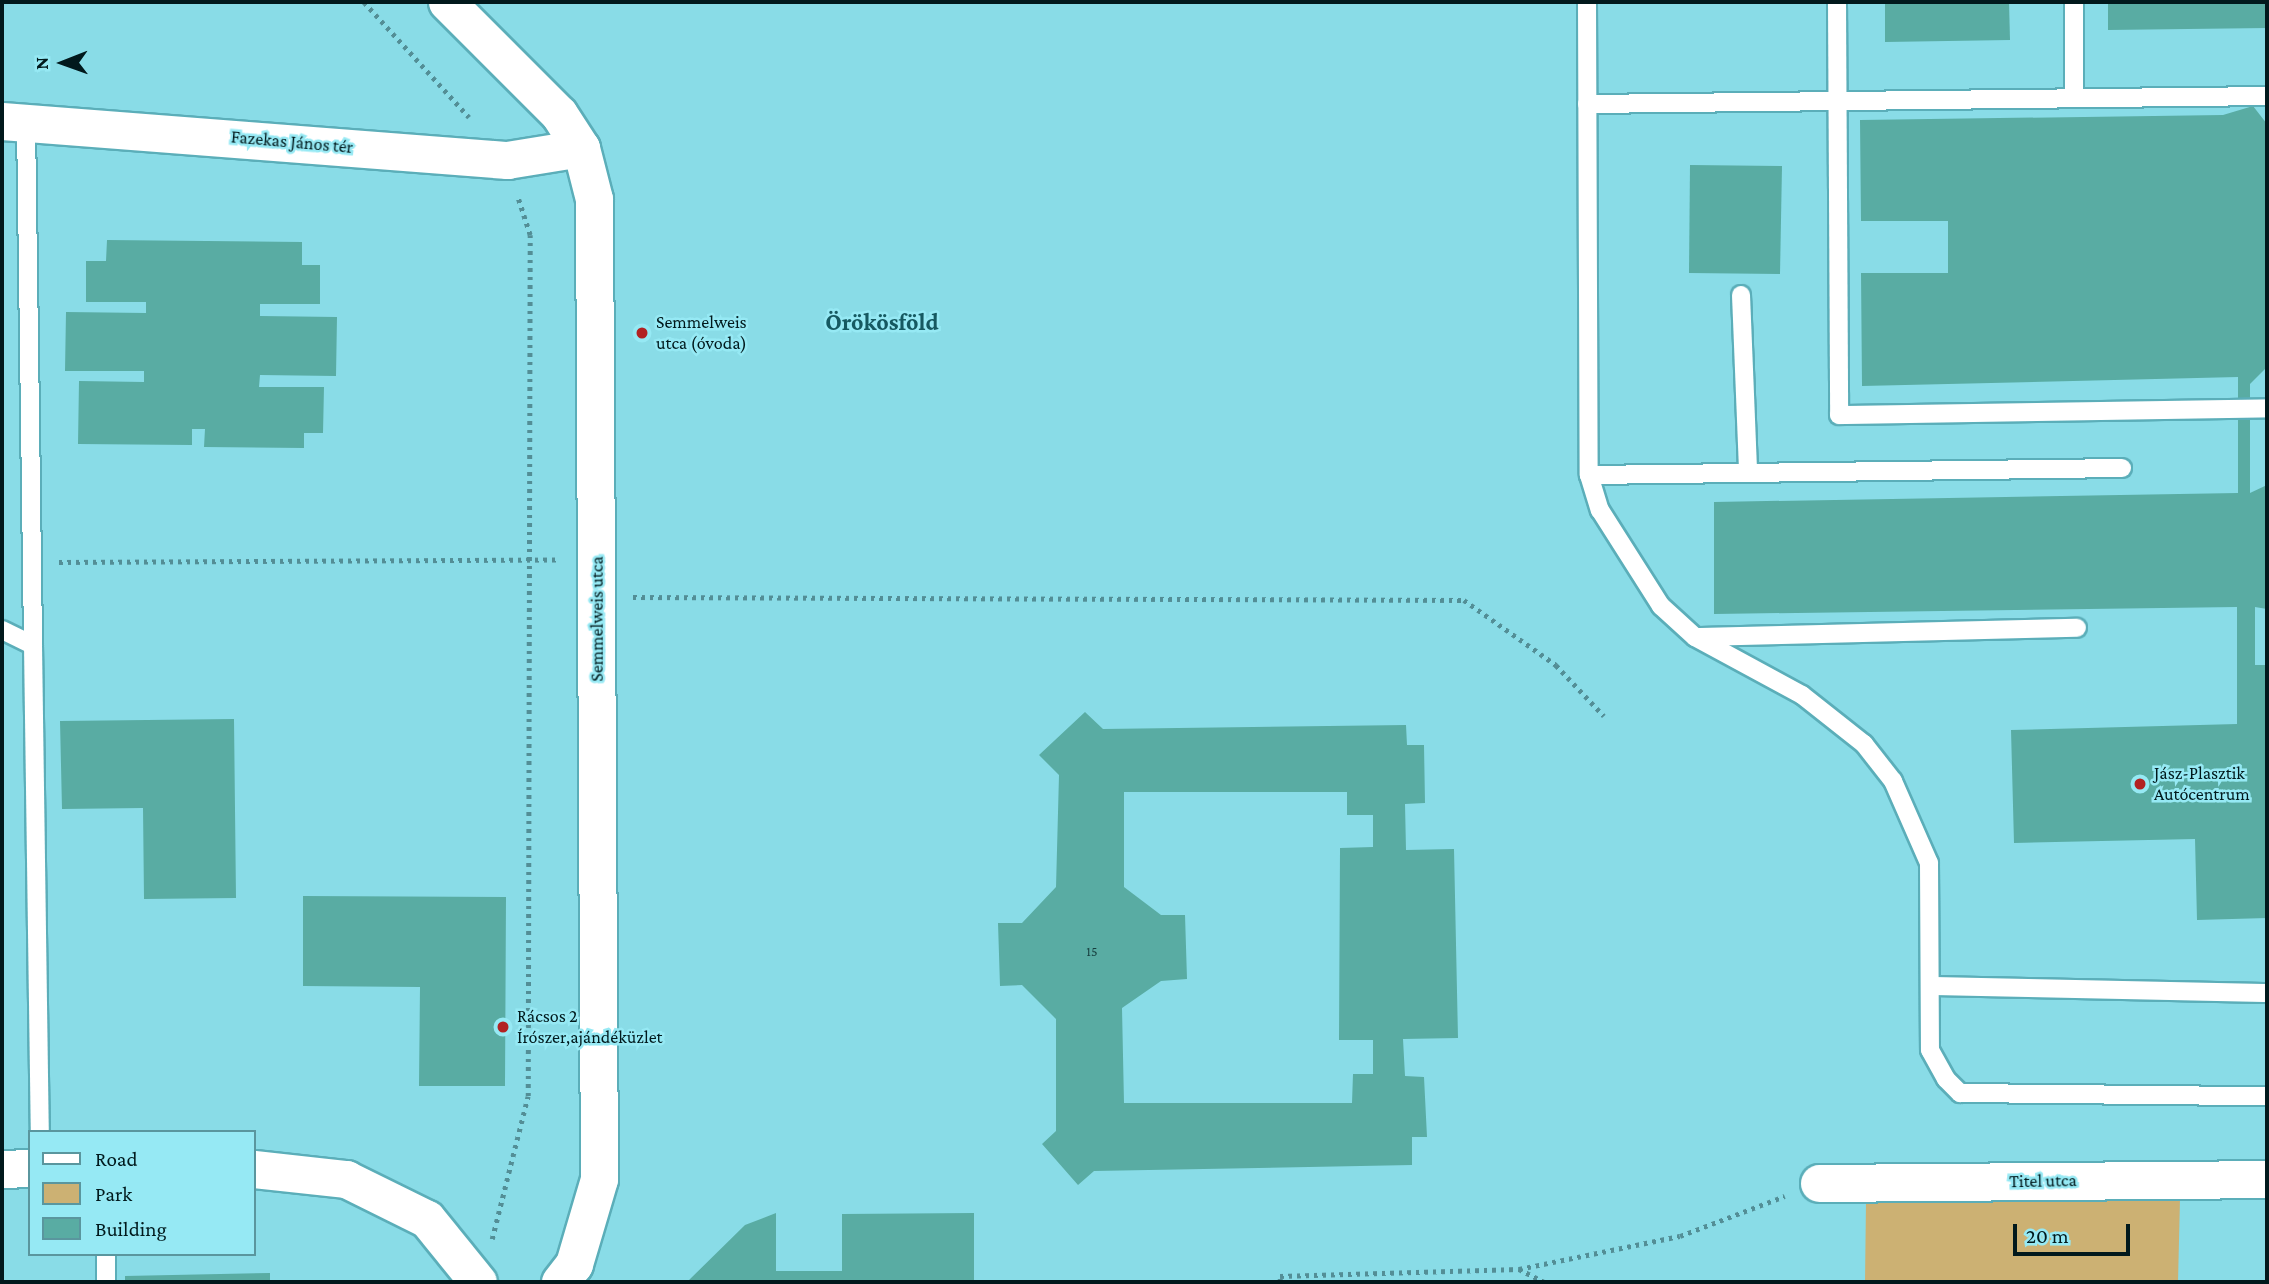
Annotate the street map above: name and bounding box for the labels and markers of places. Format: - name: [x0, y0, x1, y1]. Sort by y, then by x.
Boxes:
- place label: Semmelweis utca (óvoda): [656, 312, 747, 354]
- marker: Semmelweis utca (óvoda): [634, 325, 650, 341]
- place label: Jász-Plasztik Autócentrum: [2154, 763, 2250, 806]
- marker: Jász-Plasztik Autócentrum: [2132, 776, 2148, 792]
- place label: Rácsos 2 Írószer,ajándéküzlet: [517, 1006, 663, 1048]
- marker: Rácsos 2 Írószer,ajándéküzlet: [495, 1019, 511, 1035]

